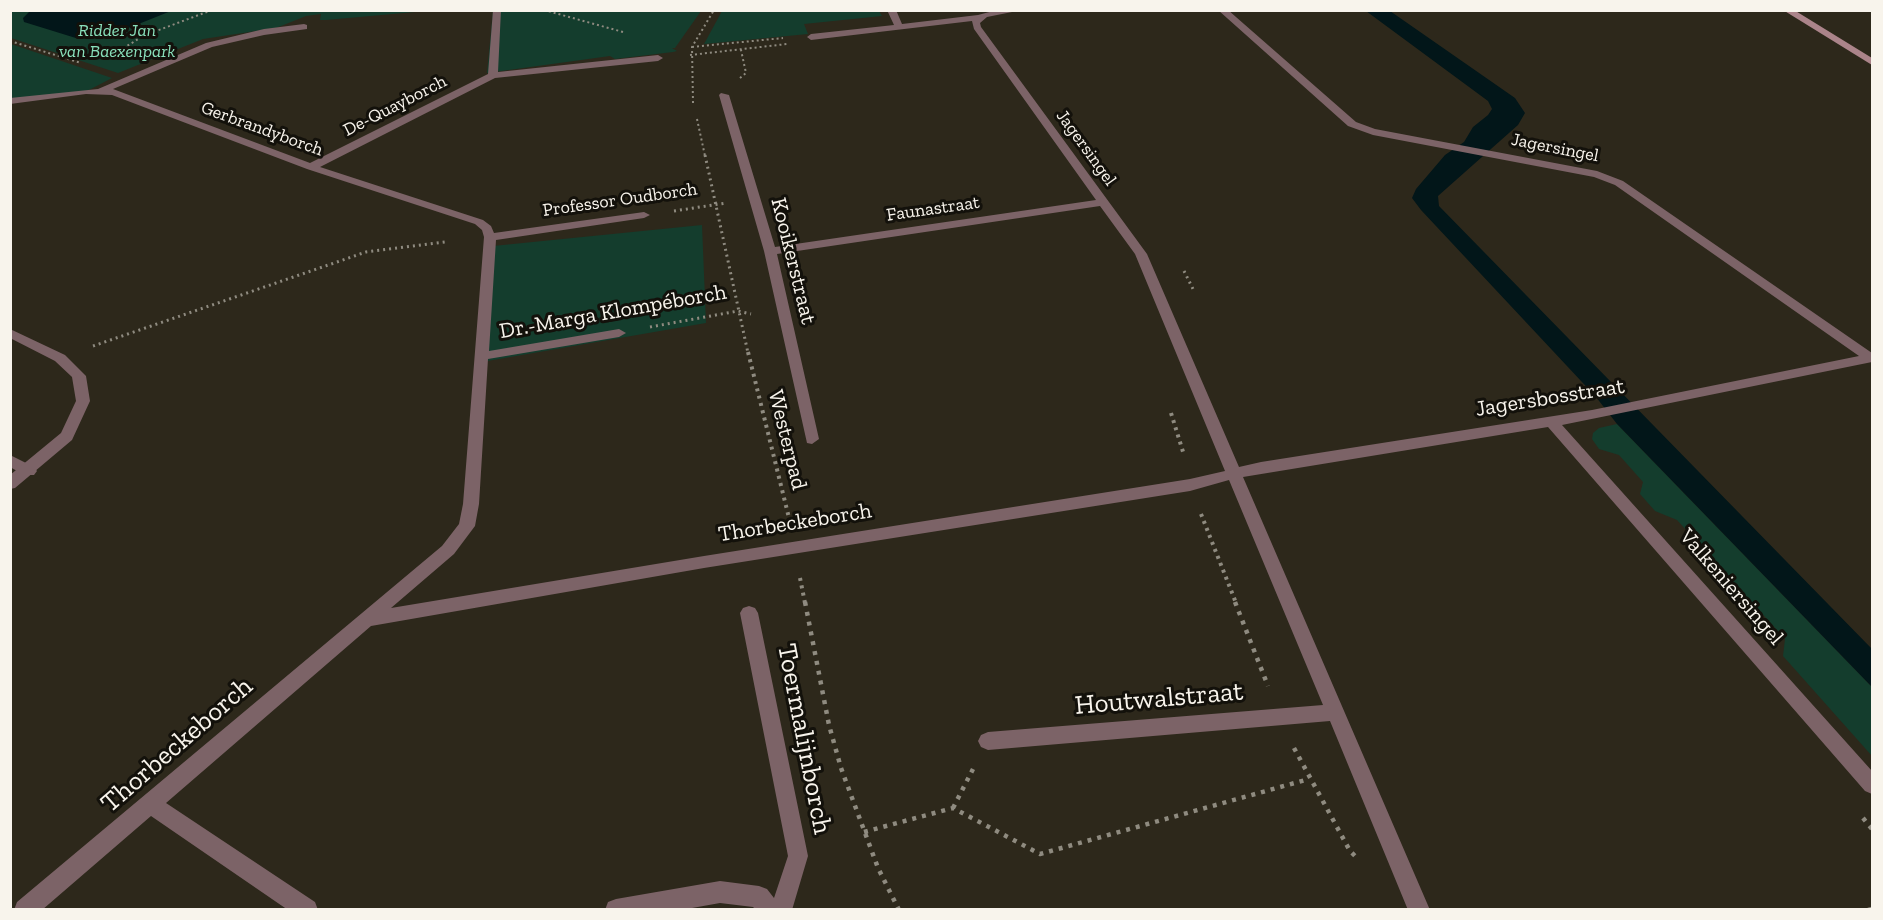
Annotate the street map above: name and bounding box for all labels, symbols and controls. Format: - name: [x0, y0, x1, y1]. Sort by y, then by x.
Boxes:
- park label: Ridder Jan van Baexenpark: [59, 20, 175, 63]
- street label: De-Quayborch: [340, 71, 450, 141]
- street label: Gerbrandyborch: [198, 97, 326, 161]
- street label: Jagersingel: [1051, 106, 1121, 190]
- street label: Jagersingel: [1509, 129, 1601, 167]
- street label: Professor Oudborch: [541, 178, 699, 222]
- street label: Faunastraat: [885, 192, 981, 226]
- street label: Kooikerstraat: [765, 195, 821, 327]
- street label: Dr.-Marga Klompéborch: [497, 279, 729, 345]
- street label: Jagersbosstraat: [1474, 373, 1626, 423]
- street label: Westerpad: [762, 387, 812, 493]
- street label: Thorbeckeborch: [716, 498, 874, 548]
- street label: Valkeniersingel: [1673, 523, 1789, 651]
- street label: Toermalijnborch: [770, 641, 838, 837]
- street label: Thorbeckeborch: [95, 670, 259, 820]
- street label: Houtwalstraat: [1073, 675, 1245, 723]

